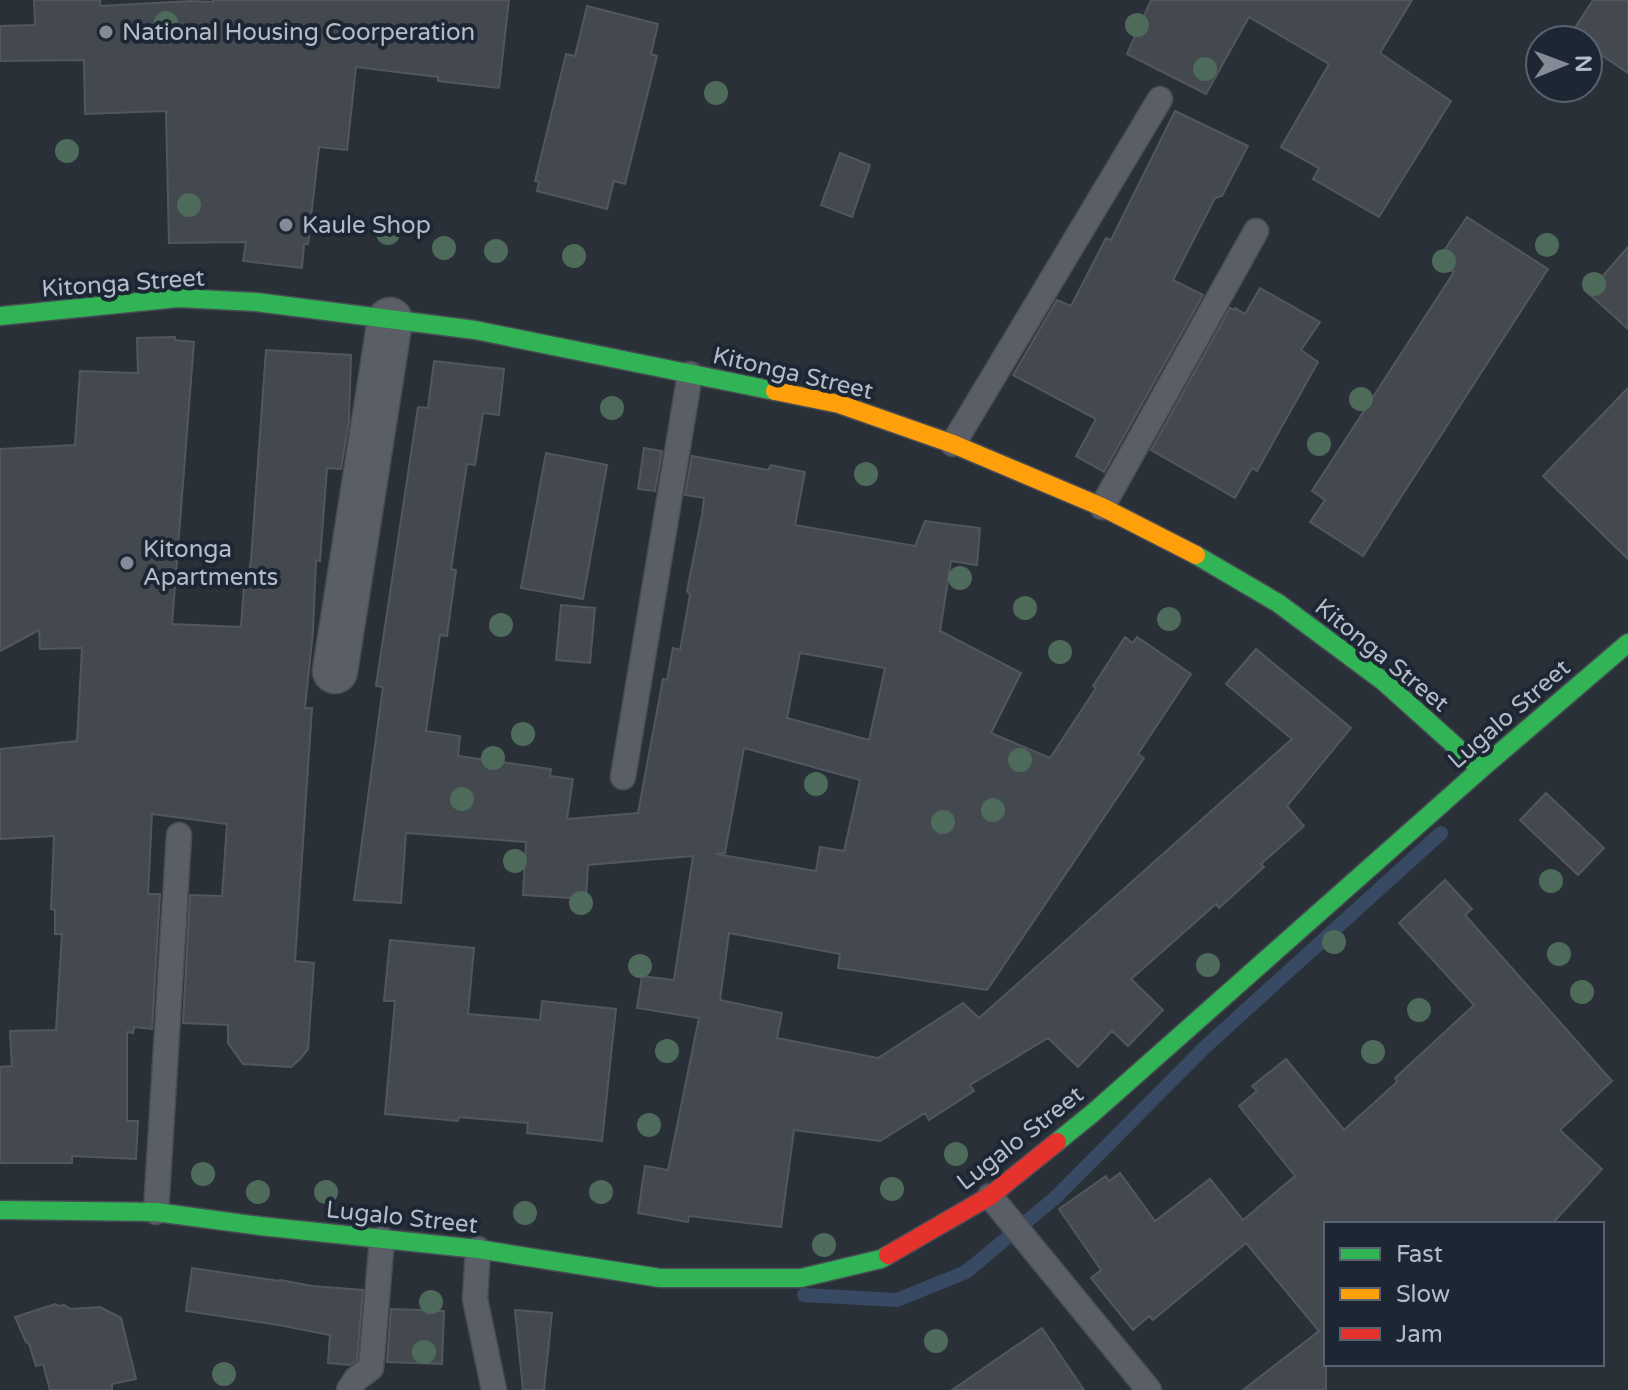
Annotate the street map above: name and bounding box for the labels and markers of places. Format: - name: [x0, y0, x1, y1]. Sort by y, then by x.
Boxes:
- place label: National Housing Coorperation: [122, 18, 475, 47]
- marker: National Housing Coorperation: [97, 23, 115, 41]
- place label: Kaule Shop: [302, 211, 431, 240]
- marker: Kaule Shop: [277, 216, 295, 234]
- place label: Kitonga Apartments: [143, 535, 278, 592]
- marker: Kitonga Apartments: [118, 554, 136, 572]

